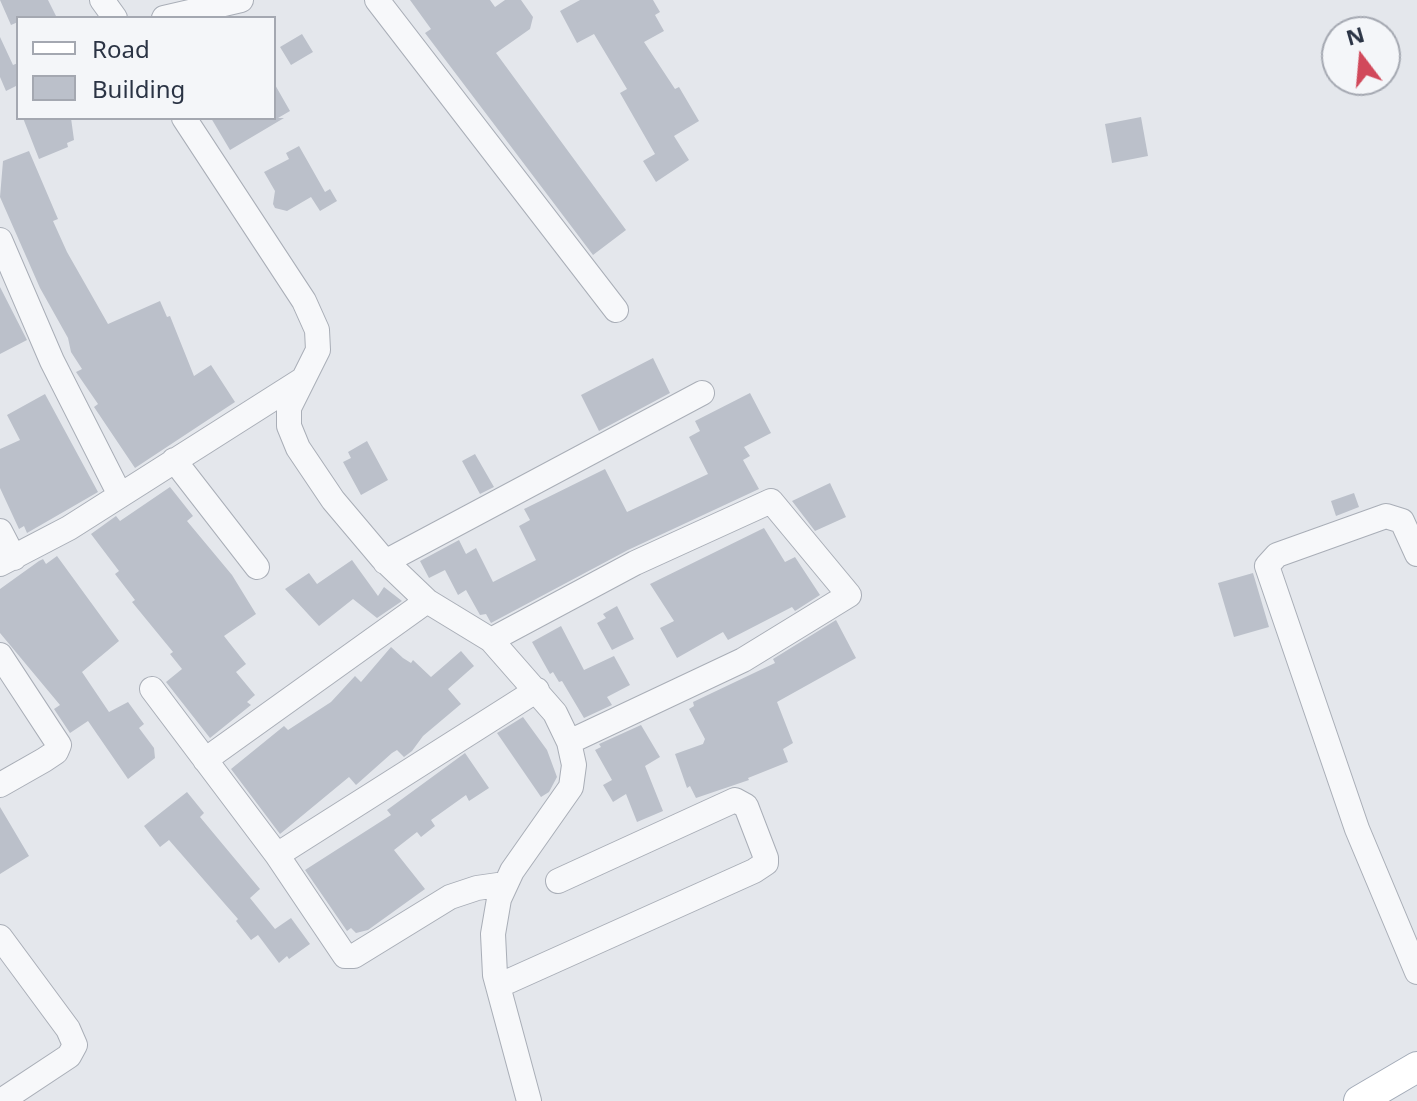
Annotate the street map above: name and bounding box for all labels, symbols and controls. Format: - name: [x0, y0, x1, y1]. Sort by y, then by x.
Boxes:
- legend: [16, 16, 276, 120]
- north arrow: [1321, 16, 1401, 96]
- text: N: [1342, 18, 1368, 52]
- text: Road: [92, 32, 150, 65]
- text: Building: [92, 72, 185, 105]

